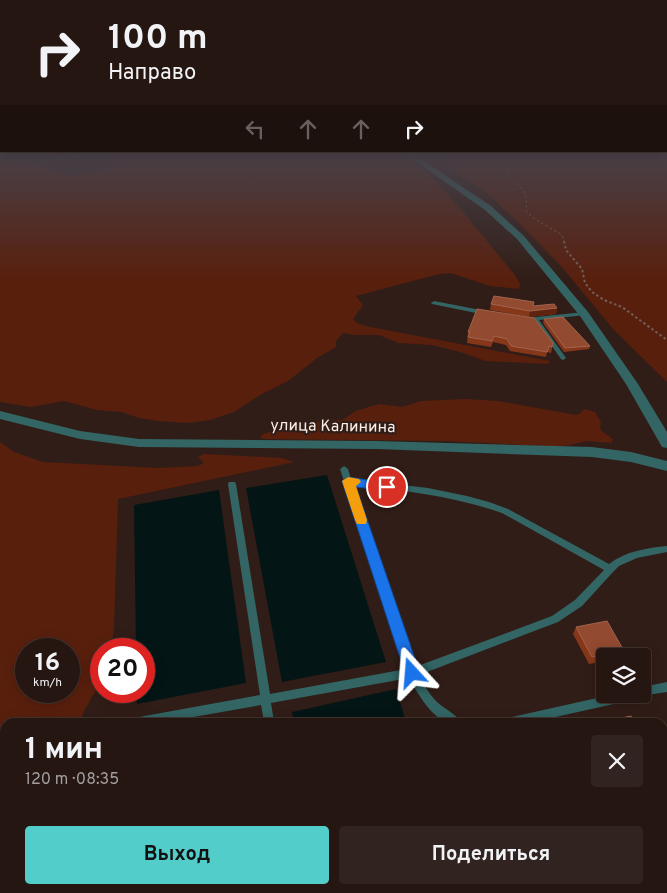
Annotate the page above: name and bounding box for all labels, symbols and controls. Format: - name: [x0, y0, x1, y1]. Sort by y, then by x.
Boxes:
- text: 100 m: [108, 17, 208, 61]
- icon: right: [25, 20, 90, 85]
- text: Направо: [108, 60, 196, 87]
- icon: left: [241, 115, 269, 143]
- icon: ahead: [294, 115, 322, 143]
- icon: ahead: [347, 115, 375, 143]
- icon: right: [400, 115, 428, 143]
- street label: улица Калинина: [270, 416, 396, 438]
- pin: [366, 466, 408, 508]
- icon: arrive: [373, 473, 401, 501]
- speed limit sign: 20: [90, 638, 155, 703]
- position arrow: [385, 646, 437, 698]
- text: 16: [35, 648, 60, 680]
- map controls: [596, 648, 651, 703]
- button: layers: [596, 648, 651, 703]
- text: km/h: [33, 675, 62, 691]
- text: 1 мин: [25, 732, 103, 769]
- button: close: [591, 735, 643, 787]
- text: 120 m · 08:35: [25, 770, 119, 790]
- button: Выход: [25, 826, 329, 884]
- button: Поделиться: [339, 826, 643, 884]

